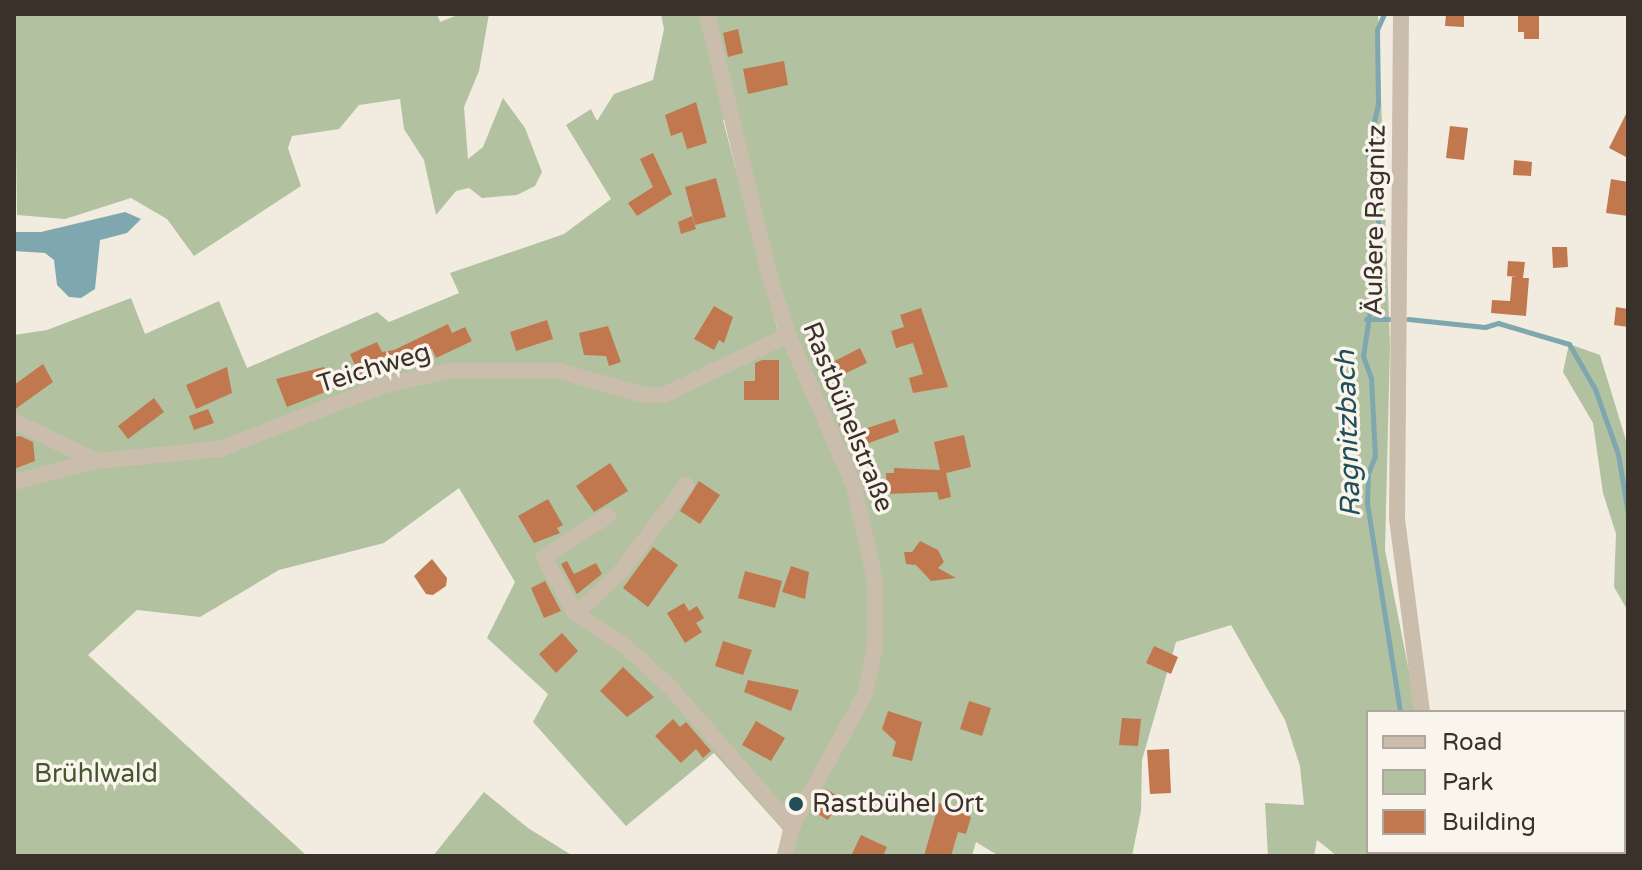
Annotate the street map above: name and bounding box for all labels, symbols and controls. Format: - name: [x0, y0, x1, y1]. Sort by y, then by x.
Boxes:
- street label: Äußere Ragnitz: [1358, 124, 1392, 316]
- street label: Rastbühelstraße: [796, 317, 900, 517]
- street label: Teichweg: [314, 336, 434, 400]
- water label: Ragnitzbach: [1328, 350, 1368, 518]
- legend: [1366, 710, 1626, 854]
- text: Road: [1442, 728, 1502, 757]
- park label: Brühlwald: [34, 758, 158, 790]
- text: Park: [1442, 768, 1493, 797]
- place label: Rastbühel Ort: [812, 788, 984, 820]
- marker: Rastbühel Ort: [787, 795, 805, 813]
- text: Building: [1442, 808, 1536, 837]

